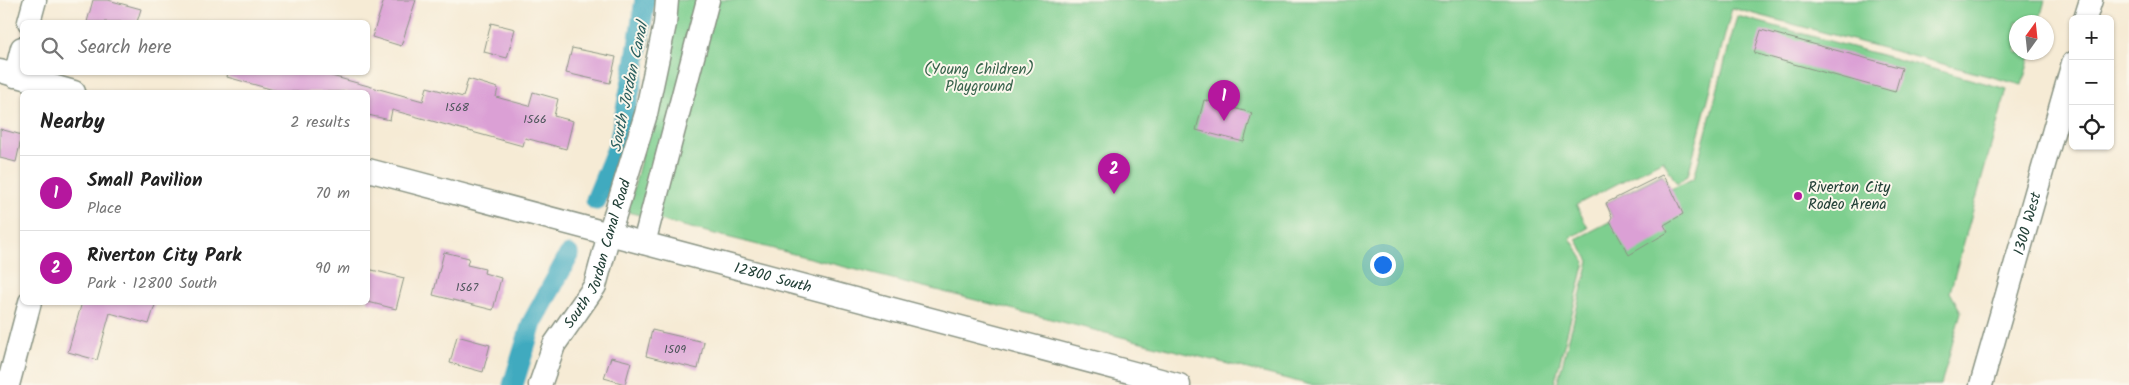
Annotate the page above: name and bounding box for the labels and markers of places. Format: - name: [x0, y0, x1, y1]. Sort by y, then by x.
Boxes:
- pin: 1: [1208, 80, 1240, 121]
- pin: 2: [1098, 153, 1130, 194]
- place label: Riverton City Rodeo Arena: [1808, 176, 1891, 217]
- marker: Riverton City Rodeo Arena: [1792, 190, 1804, 202]

